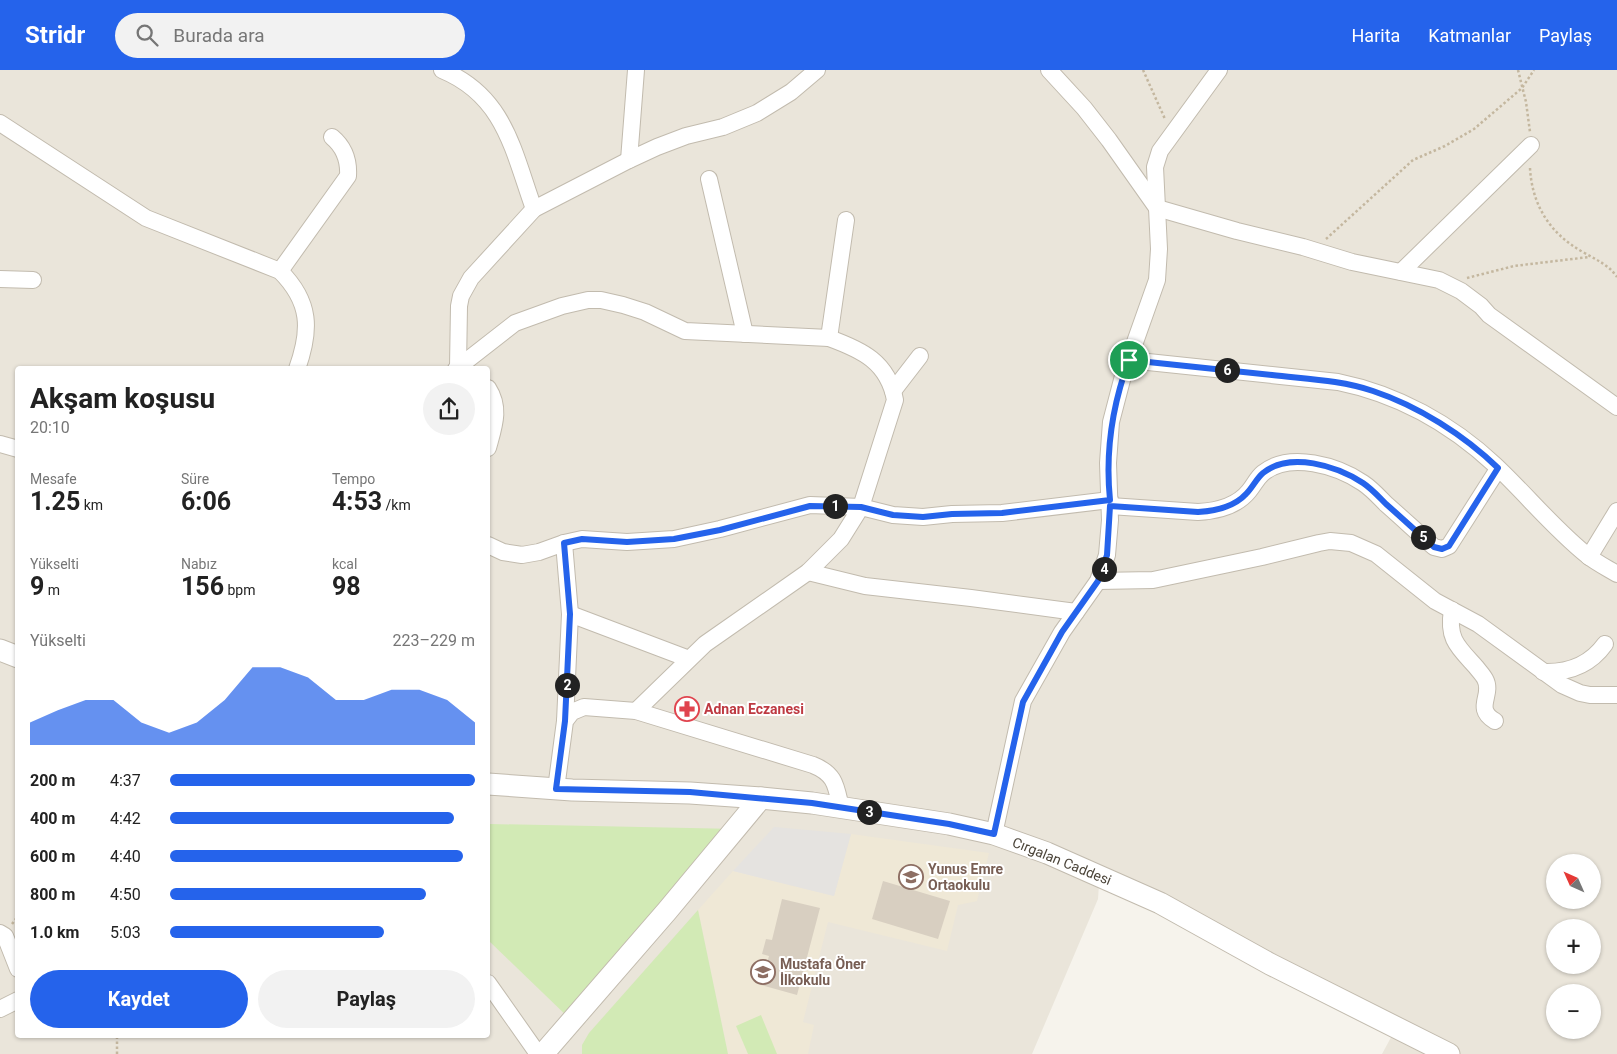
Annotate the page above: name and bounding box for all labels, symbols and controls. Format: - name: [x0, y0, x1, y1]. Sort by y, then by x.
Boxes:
- search box: [115, 13, 465, 58]
- text: Stridr: [25, 21, 85, 49]
- icon: search: [133, 21, 161, 49]
- text: Burada ara: [173, 24, 265, 47]
- text: Harita: [1352, 25, 1400, 46]
- text: Katmanlar: [1428, 25, 1511, 46]
- text: Paylaş: [1539, 25, 1592, 46]
- pin: [1108, 339, 1150, 381]
- icon: arrive: [1115, 346, 1143, 374]
- pin: 6: [1214, 358, 1240, 382]
- text: 6: [1223, 362, 1232, 378]
- text: Akşam koşusu: [30, 382, 215, 415]
- button: share: [423, 383, 475, 435]
- text: 20:10: [30, 418, 70, 437]
- text: Mesafe: [30, 471, 77, 487]
- text: Süre: [181, 471, 209, 487]
- text: Tempo: [332, 471, 375, 487]
- text: 1.25: [30, 487, 80, 516]
- text: 6:06: [181, 487, 231, 516]
- text: 4:53: [332, 487, 382, 516]
- pin: 1: [822, 494, 848, 518]
- text: km: [80, 497, 103, 513]
- text: /km: [382, 497, 411, 513]
- text: 1: [831, 498, 840, 514]
- pin: 5: [1410, 524, 1436, 550]
- text: 5: [1419, 529, 1428, 545]
- text: Yükselti: [30, 556, 79, 572]
- text: Nabız: [181, 556, 217, 572]
- text: kcal: [332, 556, 357, 572]
- pin: 4: [1092, 556, 1116, 582]
- text: 4: [1100, 561, 1109, 577]
- text: 9: [30, 572, 44, 601]
- text: 156: [181, 572, 224, 601]
- text: 98: [332, 572, 361, 601]
- text: m: [44, 582, 60, 598]
- text: bpm: [224, 582, 256, 598]
- text: Yükselti: [30, 631, 86, 650]
- text: 223–229 m: [393, 631, 475, 650]
- pin: 2: [554, 672, 580, 698]
- text: 2: [563, 677, 572, 693]
- pharmacy icon: Adnan Eczanesi: [674, 696, 700, 722]
- place label: Adnan Eczanesi: [704, 701, 804, 717]
- text: 200 m: [30, 771, 75, 790]
- text: 4:37: [110, 771, 141, 790]
- pin: 3: [856, 800, 882, 824]
- text: 3: [865, 804, 874, 820]
- text: 400 m: [30, 809, 75, 828]
- text: 4:42: [110, 809, 141, 828]
- street label: Cırgalan Caddesi: [1010, 834, 1114, 888]
- text: 600 m: [30, 847, 75, 866]
- text: 4:40: [110, 847, 141, 866]
- north arrow: [1546, 854, 1601, 909]
- map controls: [1546, 854, 1601, 1039]
- place label: Yunus Emre Ortaokulu: [928, 861, 1004, 893]
- school or university icon: Yunus Emre Ortaokulu: [898, 864, 924, 890]
- text: 800 m: [30, 885, 75, 904]
- text: 4:50: [110, 885, 141, 904]
- button: +: [1546, 919, 1601, 974]
- text: 1.0 km: [30, 923, 79, 942]
- text: 5:03: [110, 923, 141, 942]
- place label: Mustafa Öner İlkokulu: [780, 956, 866, 988]
- school or university icon: Mustafa Öner İlkokulu: [750, 959, 776, 985]
- button: Kaydet: [30, 970, 248, 1028]
- button: Paylaş: [258, 970, 475, 1028]
- button: −: [1546, 984, 1601, 1039]

